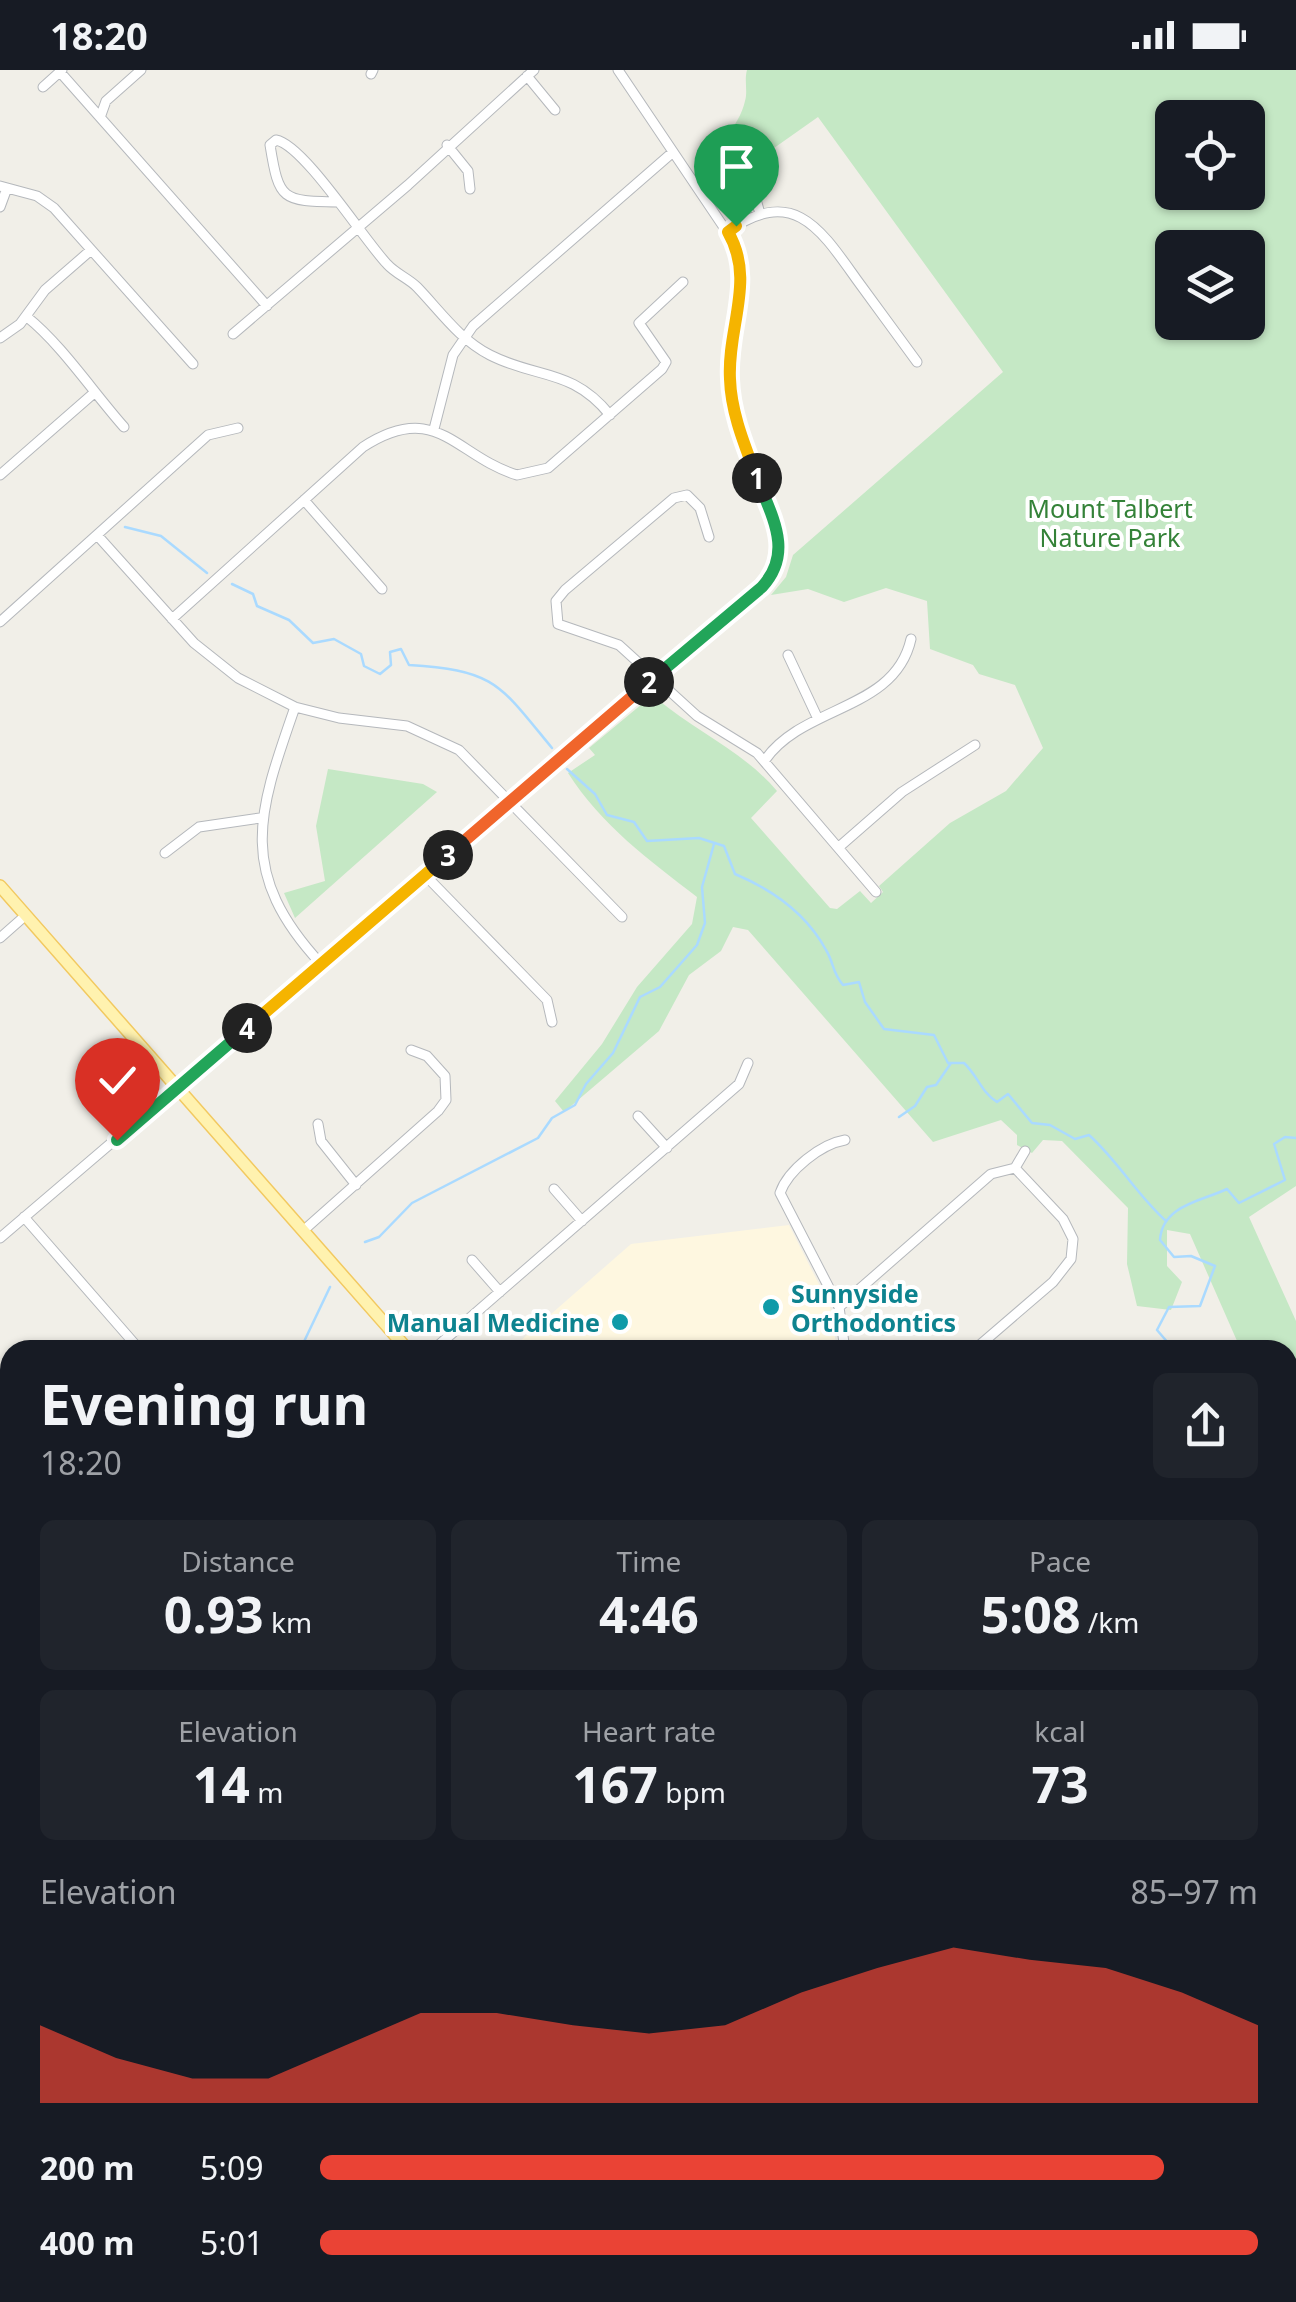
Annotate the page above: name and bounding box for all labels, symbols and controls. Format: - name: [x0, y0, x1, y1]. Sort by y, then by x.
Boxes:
- text: 18:20: [50, 9, 148, 61]
- map controls: [1155, 100, 1265, 340]
- button: locate: [1155, 100, 1265, 210]
- pin: [694, 124, 779, 227]
- icon: arrive: [709, 139, 764, 194]
- button: layers: [1155, 230, 1265, 340]
- pin: 1: [732, 453, 782, 503]
- text: 1: [749, 459, 765, 497]
- park label: Mount Talbert Nature Park: [1027, 491, 1193, 554]
- pin: 2: [624, 657, 674, 707]
- text: 2: [641, 663, 657, 701]
- pin: 3: [423, 830, 473, 880]
- text: 3: [440, 836, 456, 874]
- pin: 4: [222, 1003, 272, 1053]
- text: 4: [239, 1009, 255, 1047]
- pin: [75, 1038, 160, 1141]
- icon: check: [90, 1053, 145, 1108]
- place label: Sunnyside Orthodontics: [791, 1276, 956, 1339]
- marker: Sunnyside Orthodontics: [760, 1296, 782, 1318]
- place label: Manual Medicine: [387, 1305, 600, 1339]
- marker: Manual Medicine: [609, 1311, 631, 1333]
- text: Evening run: [40, 1366, 368, 1441]
- button: share: [1153, 1373, 1258, 1478]
- text: 18:20: [40, 1441, 122, 1484]
- text: Distance: [181, 1542, 295, 1580]
- text: Time: [617, 1542, 681, 1580]
- text: Pace: [1029, 1542, 1091, 1580]
- text: 0.93: [164, 1580, 264, 1648]
- text: 4:46: [599, 1580, 699, 1648]
- text: 5:08: [981, 1580, 1081, 1648]
- text: km: [264, 1603, 312, 1641]
- text: /km: [1081, 1603, 1139, 1641]
- text: Elevation: [178, 1712, 298, 1750]
- text: Heart rate: [582, 1712, 716, 1750]
- text: kcal: [1034, 1712, 1086, 1750]
- text: 14: [193, 1750, 250, 1818]
- text: 167: [572, 1750, 658, 1818]
- text: 73: [1031, 1750, 1089, 1818]
- text: m: [250, 1773, 283, 1811]
- text: bpm: [658, 1773, 726, 1811]
- text: Elevation: [40, 1870, 177, 1913]
- text: 85–97 m: [1131, 1870, 1258, 1913]
- text: 200 m: [40, 2146, 134, 2189]
- text: 5:09: [200, 2146, 264, 2189]
- text: 400 m: [40, 2221, 134, 2264]
- text: 5:01: [200, 2221, 264, 2264]

